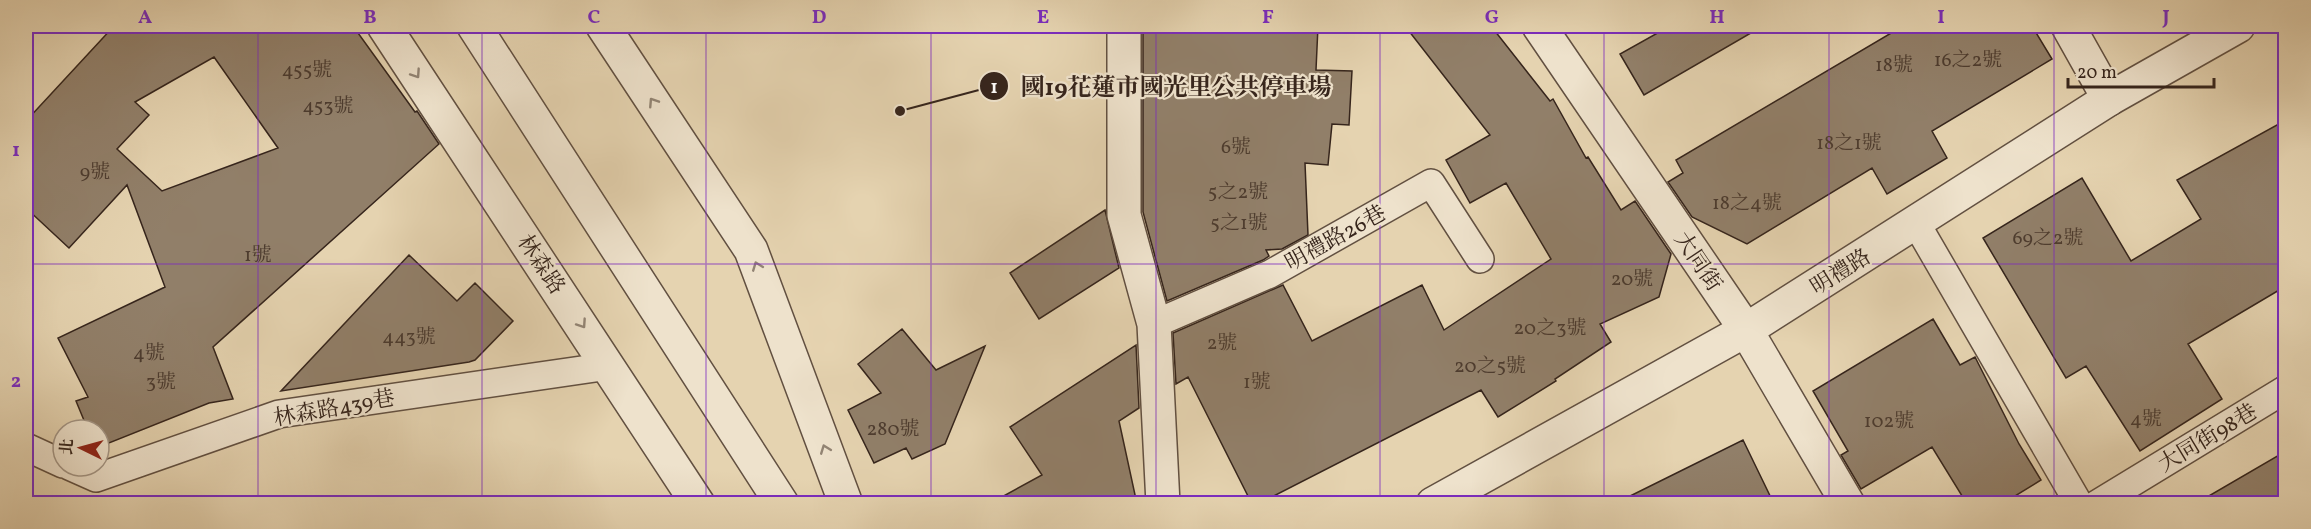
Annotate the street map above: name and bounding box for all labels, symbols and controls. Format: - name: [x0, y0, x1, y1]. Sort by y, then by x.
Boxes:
- text: A: [138, 4, 152, 32]
- text: B: [363, 4, 377, 32]
- text: C: [588, 4, 601, 32]
- text: D: [812, 4, 826, 32]
- text: E: [1037, 4, 1049, 32]
- text: F: [1262, 4, 1274, 32]
- text: G: [1485, 4, 1499, 32]
- text: H: [1709, 4, 1725, 32]
- text: I: [1937, 4, 1945, 32]
- text: J: [2161, 4, 2170, 32]
- house number: 16之2號: [1934, 47, 2002, 75]
- scale bar: [2068, 51, 2214, 89]
- house number: 18號: [1875, 52, 1913, 80]
- house number: 455號: [282, 57, 332, 85]
- text: 20 m: [2077, 61, 2117, 86]
- callout: 國19花蓮市國光里公共停車場: [979, 65, 1344, 107]
- one-way arrow: [409, 67, 420, 78]
- text: 國19花蓮市國光里公共停車場: [1021, 72, 1331, 106]
- text: 1: [990, 76, 998, 101]
- house number: 453號: [302, 93, 354, 121]
- one-way arrow: [650, 97, 661, 108]
- house number: 18之1號: [1816, 130, 1882, 158]
- house number: 6號: [1221, 134, 1251, 162]
- text: 1: [12, 137, 20, 165]
- house number: 9號: [80, 159, 110, 187]
- house number: 5之2號: [1208, 179, 1268, 207]
- house number: 18之4號: [1712, 190, 1782, 218]
- street label: 明禮路26巷: [1280, 199, 1392, 280]
- house number: 5之1號: [1210, 210, 1268, 238]
- house number: 69之2號: [2012, 225, 2084, 253]
- street label: 大同街: [1666, 226, 1728, 298]
- street label: 林森路: [509, 229, 571, 301]
- house number: 1號: [244, 242, 272, 270]
- street label: 明禮路: [1805, 242, 1878, 304]
- one-way arrow: [752, 261, 764, 272]
- house number: 20號: [1611, 266, 1653, 294]
- house number: 20之3號: [1514, 315, 1586, 343]
- one-way arrow: [575, 317, 586, 328]
- house number: 443號: [382, 324, 436, 352]
- house number: 2號: [1207, 330, 1237, 358]
- house number: 4號: [133, 340, 165, 368]
- house number: 20之5號: [1454, 353, 1526, 381]
- text: 2: [11, 368, 21, 396]
- house number: 3號: [146, 369, 176, 397]
- house number: 1號: [1243, 369, 1271, 397]
- street label: 林森路439巷: [271, 384, 397, 435]
- street label: 大同街98巷: [2153, 397, 2264, 481]
- house number: 4號: [2130, 406, 2162, 434]
- house number: 102號: [1864, 408, 1914, 436]
- house number: 280號: [867, 416, 919, 444]
- north arrow: [51, 418, 111, 478]
- text: 北: [56, 438, 80, 456]
- one-way arrow: [820, 444, 833, 455]

